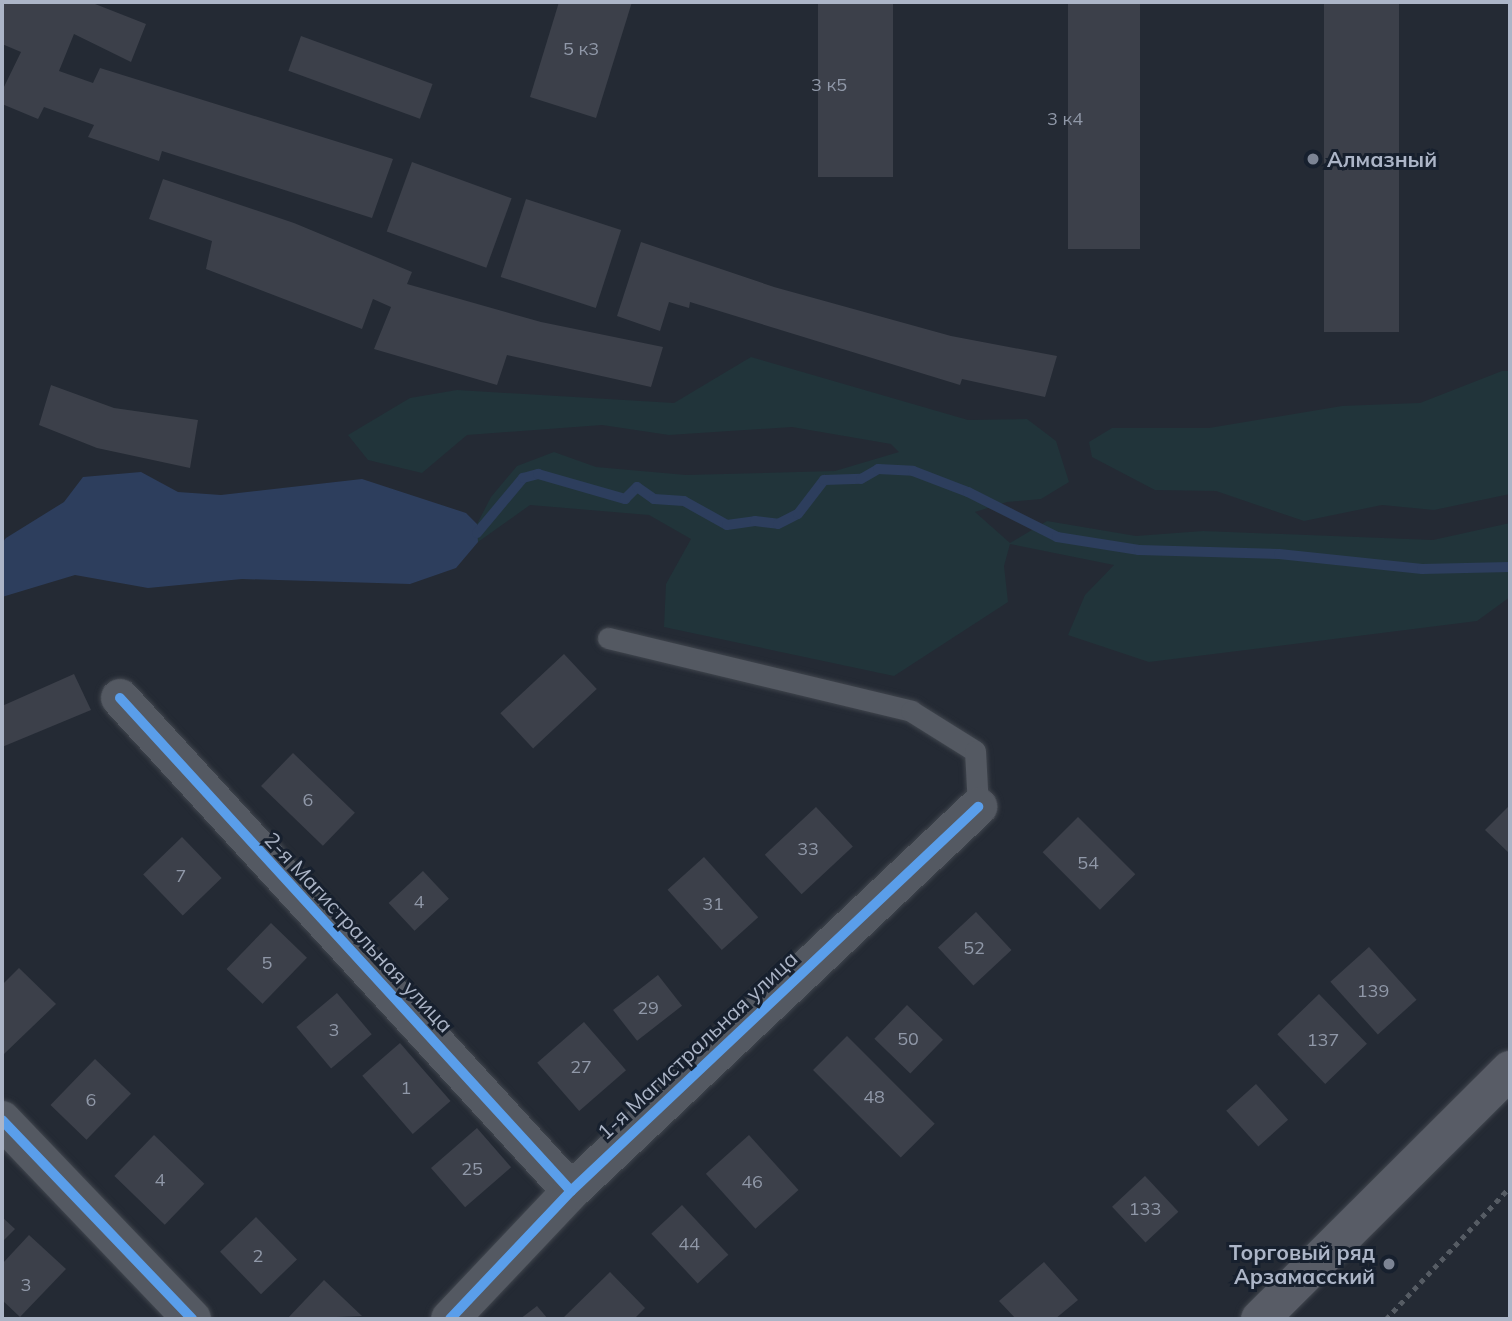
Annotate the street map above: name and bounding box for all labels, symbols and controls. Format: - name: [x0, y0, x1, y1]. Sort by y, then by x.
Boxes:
- house number: 5 к3: [563, 38, 599, 60]
- house number: 3 к5: [811, 74, 847, 96]
- house number: 3 к4: [1047, 108, 1083, 130]
- place label: Алмазный: [1327, 146, 1437, 172]
- marker: Алмазный: [1305, 151, 1321, 167]
- house number: 6: [303, 789, 313, 811]
- street label: 2-я Магистральная улица: [260, 827, 458, 1037]
- house number: 33: [797, 838, 819, 860]
- house number: 54: [1077, 852, 1099, 874]
- house number: 7: [176, 865, 186, 887]
- house number: 4: [414, 891, 424, 913]
- house number: 31: [702, 893, 724, 915]
- house number: 52: [963, 937, 985, 959]
- street label: 1-я Магистральная улица: [592, 946, 802, 1144]
- house number: 5: [262, 952, 272, 974]
- house number: 139: [1357, 980, 1389, 1002]
- house number: 29: [637, 997, 659, 1019]
- house number: 3: [329, 1019, 339, 1041]
- house number: 50: [897, 1028, 919, 1050]
- house number: 137: [1307, 1029, 1339, 1051]
- house number: 27: [570, 1056, 592, 1078]
- house number: 1: [401, 1077, 411, 1099]
- house number: 48: [863, 1086, 885, 1108]
- house number: 6: [86, 1089, 96, 1111]
- house number: 25: [461, 1158, 483, 1180]
- house number: 4: [155, 1169, 165, 1191]
- house number: 46: [741, 1171, 763, 1193]
- house number: 133: [1129, 1198, 1161, 1220]
- house number: 44: [678, 1233, 700, 1255]
- place label: Торговый ряд Арзамасский: [1229, 1239, 1375, 1289]
- house number: 2: [253, 1245, 263, 1267]
- marker: Торговый ряд Арзамасский: [1381, 1256, 1397, 1272]
- house number: 3: [21, 1274, 31, 1296]

